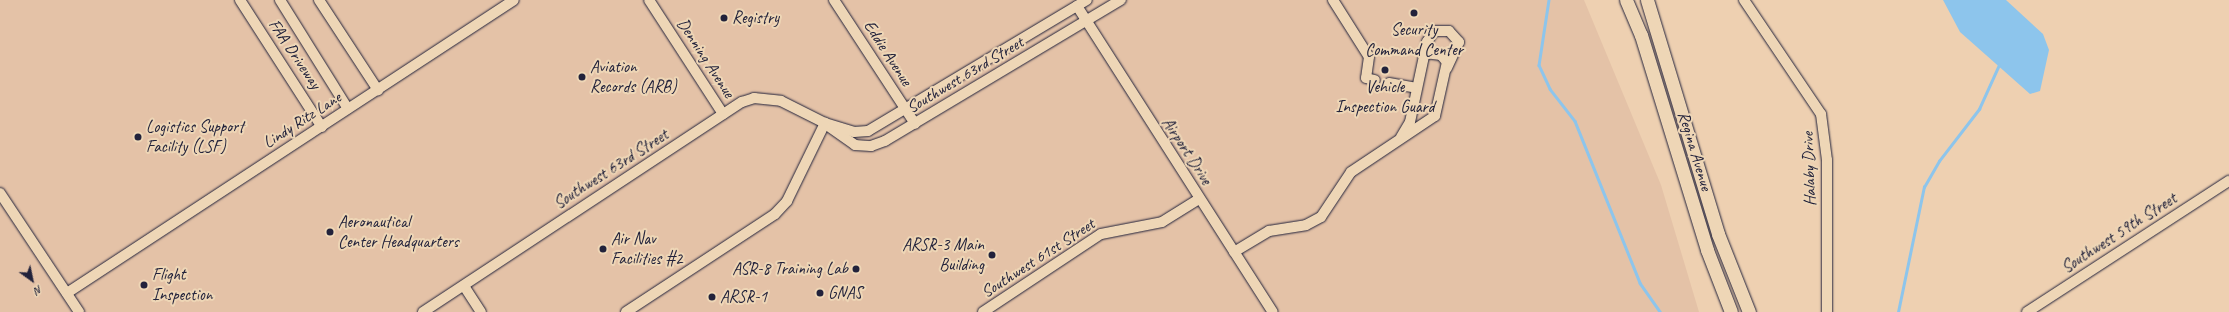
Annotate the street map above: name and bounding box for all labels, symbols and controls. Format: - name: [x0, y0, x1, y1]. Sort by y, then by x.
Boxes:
- place label: Registry: [732, 8, 779, 28]
- marker: Security Command Center: [1409, 8, 1419, 18]
- marker: Registry: [719, 13, 729, 23]
- street label: Denning Avenue: [673, 14, 739, 102]
- street label: FAA Driveway: [264, 15, 326, 93]
- street label: Eddie Avenue: [859, 16, 917, 90]
- place label: Security Command Center: [1365, 20, 1463, 60]
- street label: Southwest 63rd Street: [903, 32, 1027, 118]
- place label: Aviation Records (ARB): [590, 57, 677, 97]
- marker: Vehicle Inspection Guard: [1380, 65, 1390, 75]
- marker: Aviation Records (ARB): [577, 72, 587, 82]
- place label: Vehicle Inspection Guard: [1336, 77, 1434, 117]
- street label: Lindy Ritz Lane: [259, 87, 345, 153]
- street label: Regina Avenue: [1673, 109, 1717, 193]
- street label: Airport Drive: [1158, 113, 1216, 189]
- place label: Logistics Support Facility (LSF): [146, 117, 244, 157]
- street label: Southwest 63rd Street: [550, 124, 672, 214]
- street label: Halaby Drive: [1798, 131, 1820, 207]
- marker: Logistics Support Facility (LSF): [133, 132, 143, 142]
- street label: Southwest 59th Street: [2058, 188, 2180, 278]
- place label: Aeronautical Center Headquarters: [338, 212, 458, 252]
- street label: Southwest 61st Street: [977, 214, 1099, 302]
- marker: Aeronautical Center Headquarters: [325, 227, 335, 237]
- place label: Air Nav Facilities #2: [611, 229, 682, 269]
- place label: ARSR-3 Main Building: [902, 235, 984, 275]
- marker: Air Nav Facilities #2: [598, 244, 608, 254]
- marker: ARSR-3 Main Building: [987, 250, 997, 260]
- place label: ASR-8 Training Lab: [732, 259, 848, 279]
- north arrow: [12, 260, 52, 300]
- marker: ASR-8 Training Lab: [851, 264, 861, 274]
- place label: Flight Inspection: [152, 265, 213, 305]
- marker: Flight Inspection: [139, 280, 149, 290]
- text: N: [32, 282, 45, 298]
- place label: GNAS: [828, 283, 862, 303]
- place label: ARSR-1: [720, 287, 767, 307]
- marker: GNAS: [815, 288, 825, 298]
- marker: ARSR-1: [707, 292, 717, 302]

